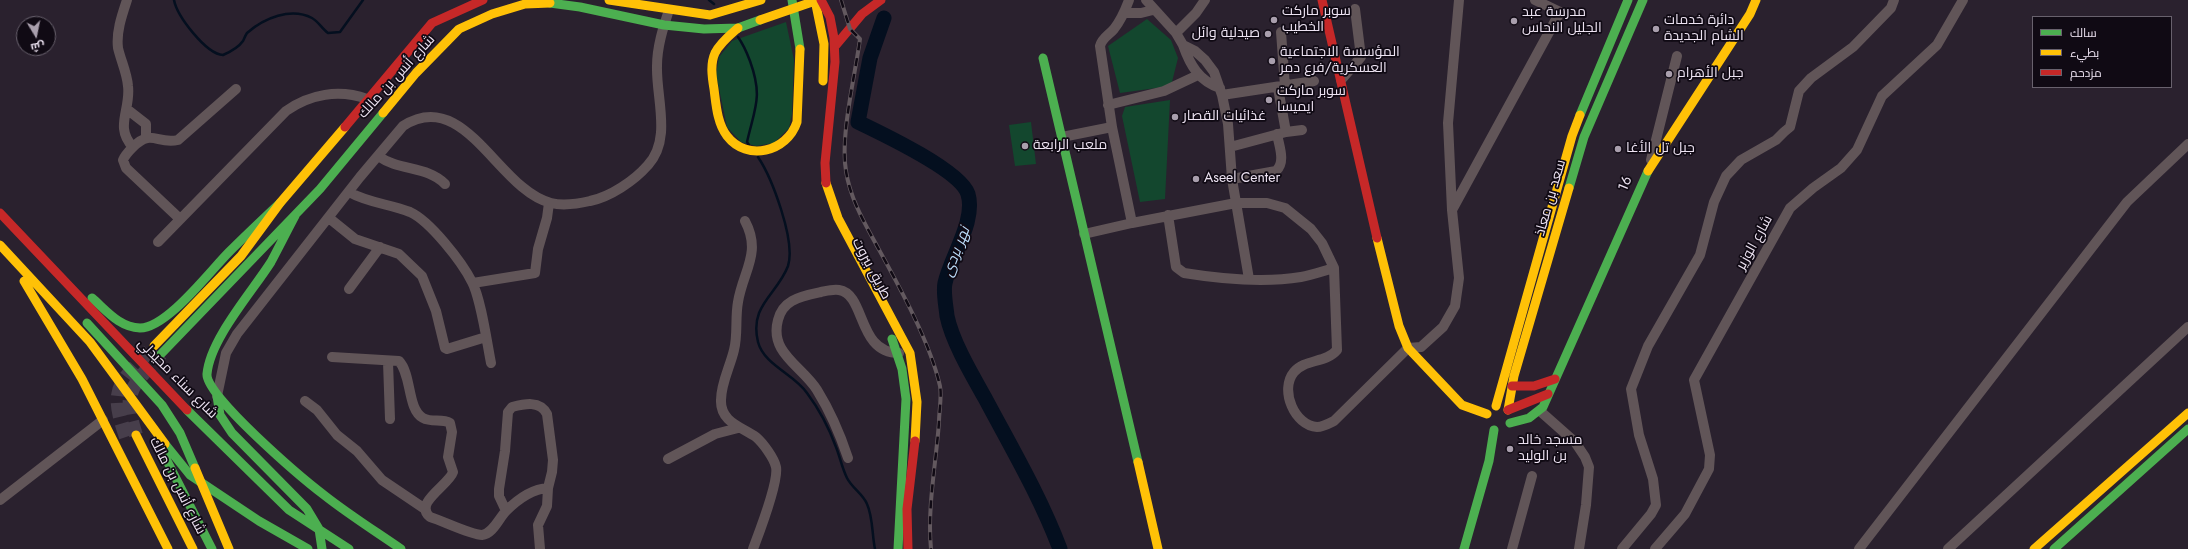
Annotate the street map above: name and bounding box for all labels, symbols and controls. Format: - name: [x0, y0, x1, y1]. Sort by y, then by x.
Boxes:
- place label: سوبر ماركت الخطيب: [1282, 4, 1351, 36]
- place label: مدرسة عبد الجليل النحاس: [1522, 5, 1602, 38]
- place label: دائرة خدمات الشام الجديدة: [1664, 13, 1744, 46]
- marker: سوبر ماركت الخطيب: [1269, 15, 1279, 25]
- north arrow: [16, 16, 56, 56]
- marker: مدرسة عبد الجليل النحاس: [1509, 16, 1519, 26]
- legend: [2032, 16, 2172, 88]
- marker: دائرة خدمات الشام الجديدة: [1651, 24, 1661, 34]
- text: سالك: [2070, 24, 2097, 42]
- place label: صيدلية وائل: [1192, 26, 1260, 42]
- marker: صيدلية وائل: [1263, 29, 1273, 39]
- street label: شارع أنس بن مالك: [355, 32, 439, 122]
- text: ش: [30, 38, 46, 56]
- text: بطيء: [2070, 44, 2099, 62]
- place label: المؤسسة الاجتماعية العسكرية/فرع دمر: [1280, 45, 1400, 78]
- marker: المؤسسة الاجتماعية العسكرية/فرع دمر: [1267, 56, 1277, 66]
- text: مزدحم: [2070, 64, 2102, 82]
- place label: جبل الأهرام: [1677, 66, 1744, 82]
- marker: جبل الأهرام: [1664, 69, 1674, 79]
- place label: سوبر ماركت ايميسا: [1277, 84, 1346, 116]
- marker: سوبر ماركت ايميسا: [1264, 95, 1274, 105]
- place label: غذائيات القصار: [1183, 109, 1266, 125]
- marker: غذائيات القصار: [1170, 112, 1180, 122]
- place label: ملعب الرابعة: [1033, 138, 1107, 154]
- marker: ملعب الرابعة: [1020, 141, 1030, 151]
- place label: جبل تل الأغا: [1626, 141, 1695, 157]
- marker: جبل تل الأغا: [1613, 144, 1623, 154]
- street label: سعد بن معاذ: [1532, 158, 1570, 238]
- place label: Aseel Center: [1204, 171, 1280, 187]
- marker: Aseel Center: [1191, 174, 1201, 184]
- street label: 16: [1615, 174, 1637, 194]
- street label: شارع الوزير: [1733, 213, 1777, 273]
- water label: نهر بردى: [939, 224, 975, 280]
- street label: طريق بيروت: [848, 236, 894, 302]
- street label: شارع سناء محيدلي: [133, 335, 221, 423]
- place label: مسجد خالد بن الوليد: [1518, 433, 1582, 466]
- street label: شارع أنس بن مالك: [145, 435, 209, 537]
- marker: مسجد خالد بن الوليد: [1505, 444, 1515, 454]

